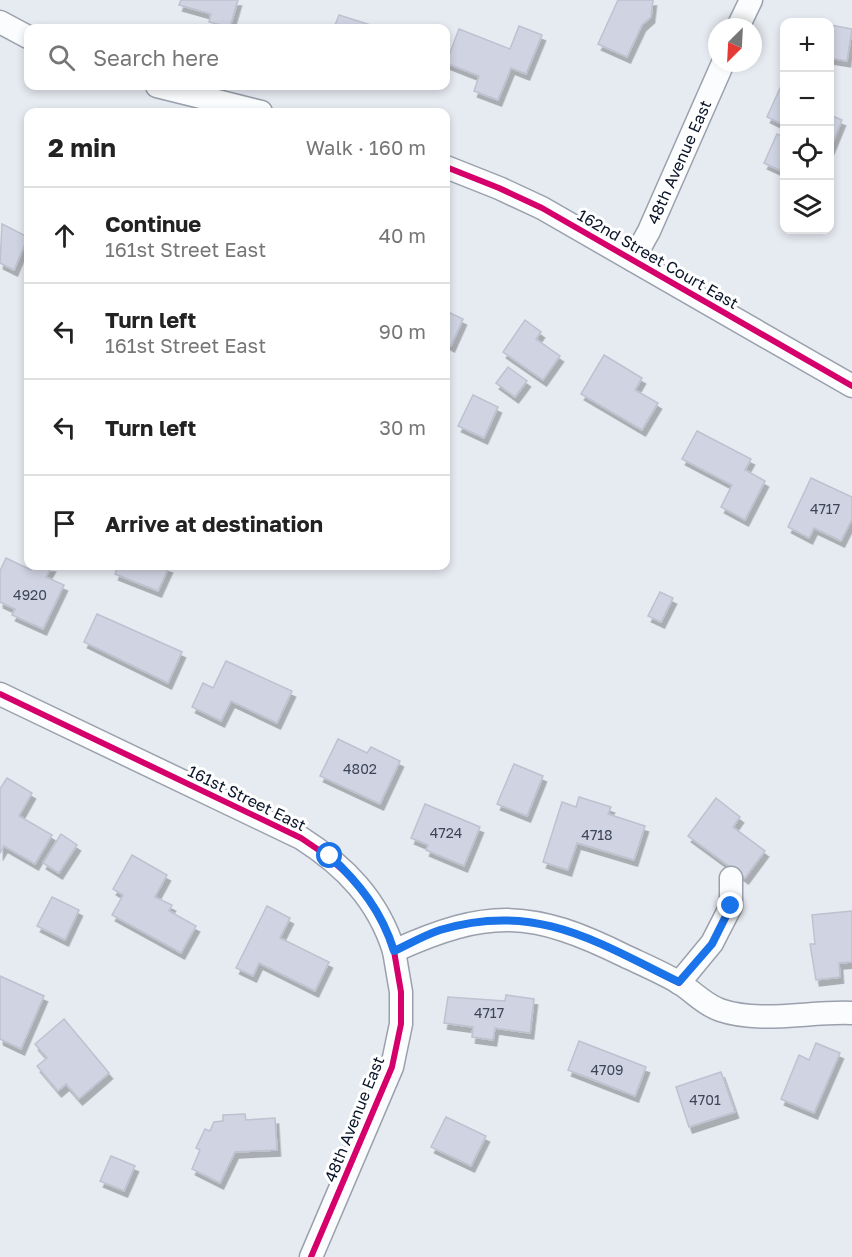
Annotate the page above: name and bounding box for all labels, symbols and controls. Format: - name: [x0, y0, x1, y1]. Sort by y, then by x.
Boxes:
- north arrow: [708, 18, 762, 72]
- map controls: [780, 18, 834, 234]
- button: +: [780, 18, 834, 72]
- search box: [24, 24, 450, 90]
- icon: search: [45, 41, 78, 74]
- text: Search here: [93, 44, 219, 71]
- button: −: [780, 72, 834, 126]
- street label: 48th Avenue East: [643, 97, 715, 227]
- button: locate: [780, 126, 834, 180]
- text: 2 min: [48, 132, 116, 163]
- text: Walk · 160 m: [306, 135, 426, 159]
- button: layers: [780, 180, 834, 234]
- street label: 162nd Street Court East: [574, 205, 742, 313]
- text: Continue: [105, 210, 201, 237]
- icon: ahead: [48, 219, 81, 252]
- text: 40 m: [379, 223, 426, 247]
- text: 161st Street East: [105, 237, 266, 261]
- text: Turn left: [105, 306, 196, 333]
- icon: left: [48, 315, 81, 348]
- text: 90 m: [379, 319, 426, 343]
- text: 161st Street East: [105, 333, 266, 357]
- icon: left: [48, 411, 81, 444]
- text: Turn left: [105, 414, 196, 441]
- text: 30 m: [379, 415, 426, 439]
- house number: 4717: [810, 500, 840, 517]
- icon: arrive: [48, 507, 81, 540]
- text: Arrive at destination: [105, 510, 323, 537]
- house number: 4920: [13, 586, 47, 603]
- house number: 4802: [343, 760, 377, 777]
- street label: 161st Street East: [185, 761, 309, 835]
- house number: 4724: [430, 824, 462, 841]
- house number: 4718: [581, 826, 613, 843]
- route start: [316, 842, 342, 868]
- route end: [717, 892, 743, 918]
- house number: 4717: [474, 1004, 504, 1021]
- street label: 48th Avenue East: [320, 1053, 388, 1185]
- house number: 4709: [590, 1061, 624, 1078]
- house number: 4701: [689, 1091, 721, 1108]

